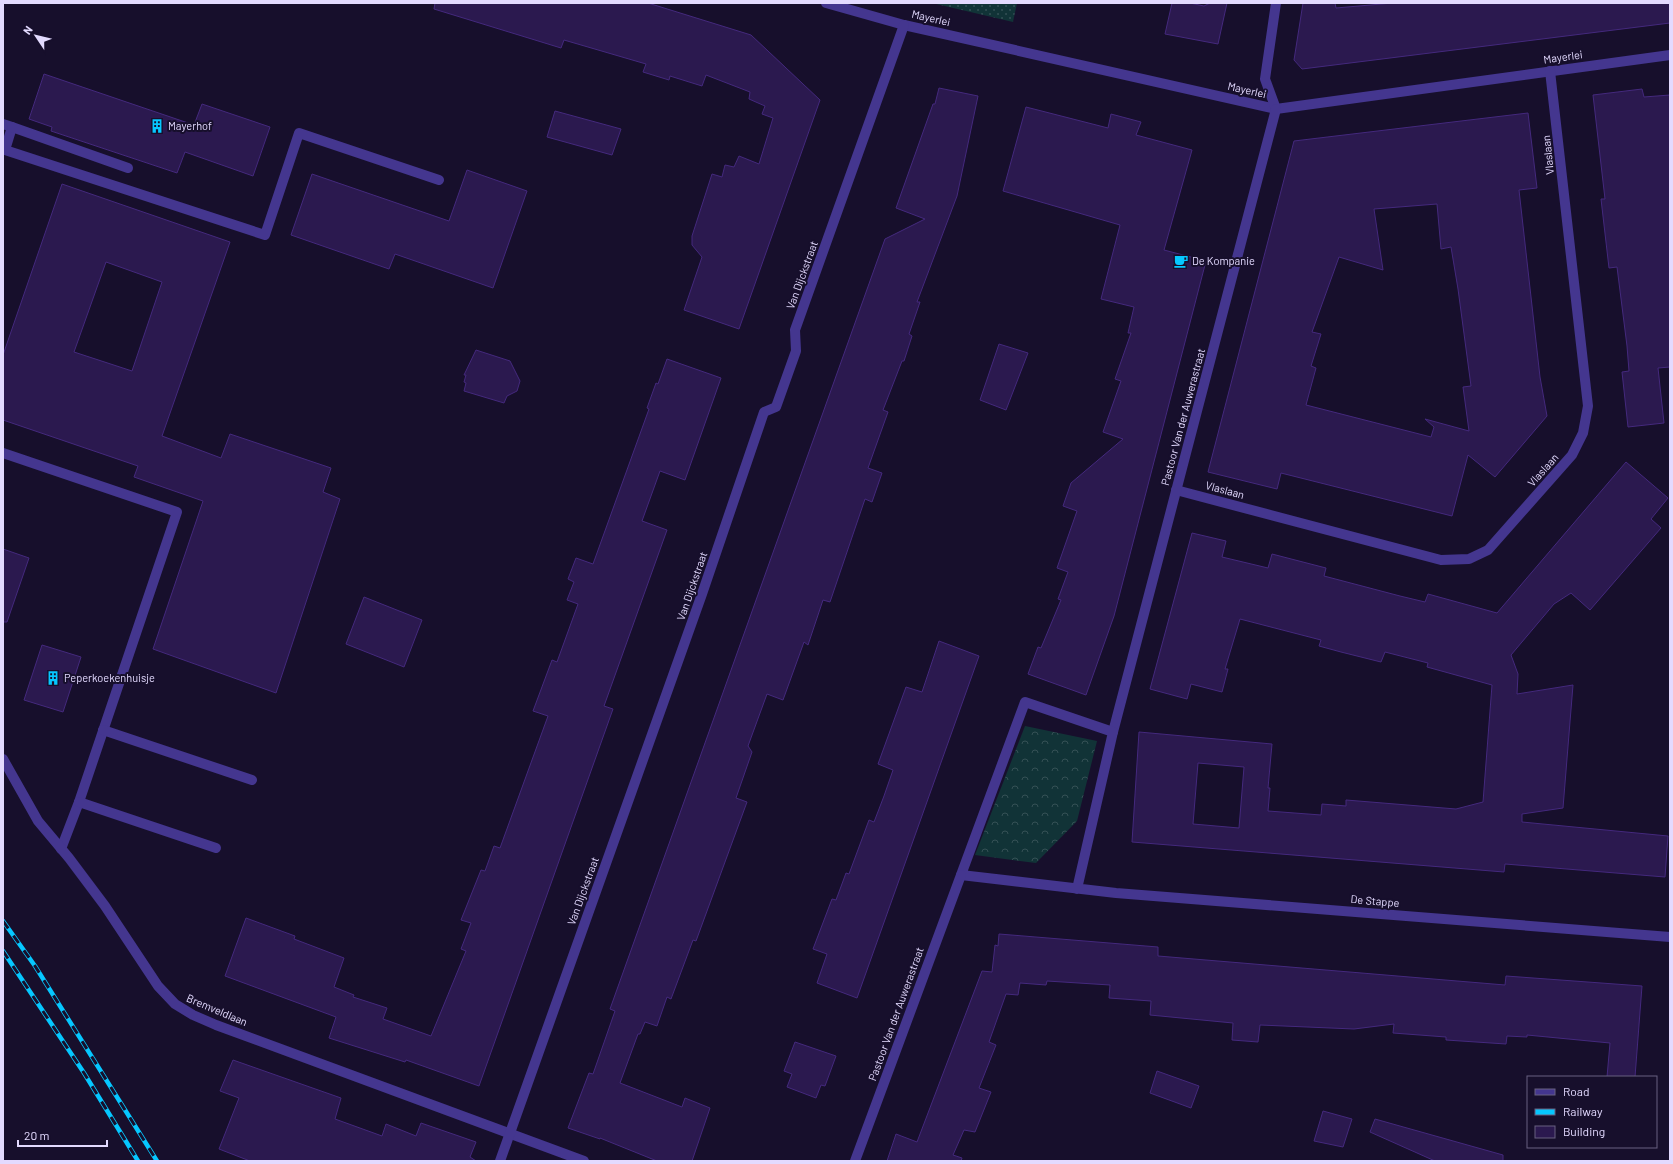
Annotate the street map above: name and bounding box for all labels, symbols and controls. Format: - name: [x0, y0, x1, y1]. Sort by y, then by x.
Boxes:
- street label: Mayerlei: [910, 7, 952, 28]
- north arrow: [16, 16, 56, 56]
- text: N: [20, 23, 35, 37]
- street label: Mayerlei: [1543, 47, 1584, 66]
- street label: Mayerlei: [1226, 79, 1268, 100]
- building icon: Mayerhof: [149, 118, 165, 134]
- place label: Mayerhof: [168, 119, 212, 132]
- street label: Vlaslaan: [1539, 135, 1556, 175]
- street label: Van Dijckstraat: [783, 239, 820, 311]
- cafe icon: De Kompanie: [1173, 253, 1189, 269]
- place label: De Kompanie: [1192, 254, 1255, 267]
- street label: Pastoor Van der Auwerastraat: [1158, 347, 1207, 487]
- street label: Vlaslaan: [1525, 451, 1561, 489]
- street label: Vlaslaan: [1204, 478, 1246, 501]
- street label: Van Dijckstraat: [674, 550, 709, 622]
- building icon: Peperkoekenhuisje: [45, 670, 61, 686]
- place label: Peperkoekenhuisje: [64, 671, 155, 684]
- street label: Van Dijckstraat: [564, 855, 601, 927]
- street label: De Stappe: [1350, 892, 1400, 909]
- street label: Pastoor Van der Auwerastraat: [865, 945, 926, 1083]
- street label: Bremveldlaan: [185, 991, 250, 1028]
- legend: [1527, 1076, 1657, 1148]
- text: Road: [1563, 1084, 1590, 1098]
- text: Railway: [1563, 1104, 1603, 1118]
- scale bar: [18, 1122, 107, 1148]
- text: Building: [1563, 1124, 1605, 1138]
- text: 20 m: [24, 1128, 50, 1142]

